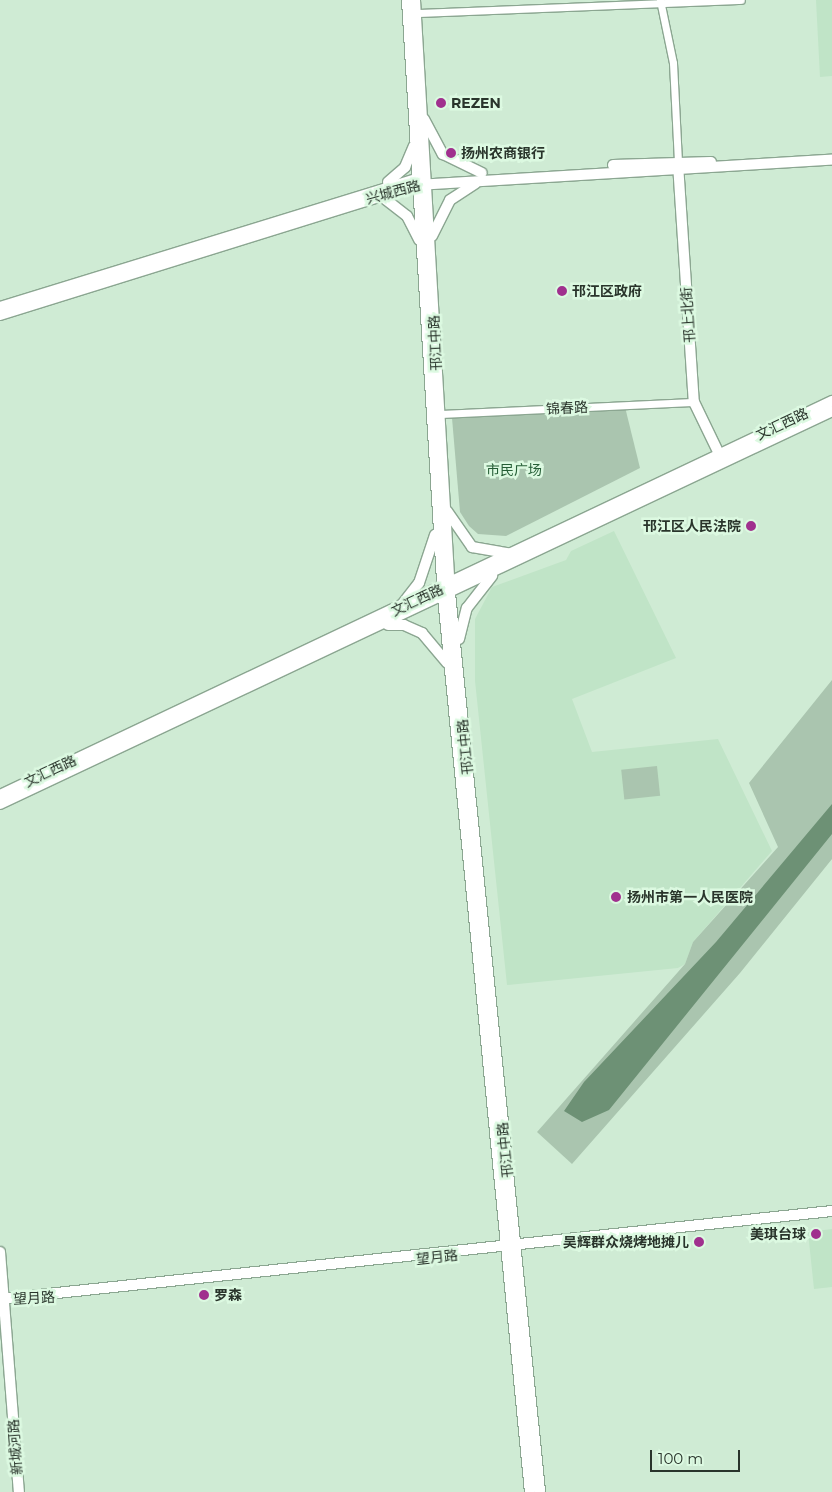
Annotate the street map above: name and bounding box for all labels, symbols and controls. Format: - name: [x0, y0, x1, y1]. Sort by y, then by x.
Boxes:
- place label: REZEN: [451, 95, 501, 111]
- marker: REZEN: [435, 97, 447, 109]
- place label: 扬州农商银行: [461, 145, 545, 161]
- marker: 扬州农商银行: [445, 147, 457, 159]
- street label: 兴城西路: [364, 177, 422, 207]
- place label: 邗江区政府: [572, 283, 642, 299]
- marker: 邗江区政府: [556, 285, 568, 297]
- street label: 邗上北街: [678, 286, 698, 344]
- street label: 邗江中路: [425, 315, 445, 371]
- street label: 锦春路: [546, 399, 588, 417]
- street label: 文汇西路: [753, 405, 811, 443]
- park label: 市民广场: [486, 462, 542, 478]
- place label: 邗江区人民法院: [643, 518, 741, 534]
- marker: 邗江区人民法院: [745, 520, 757, 532]
- street label: 文汇西路: [388, 581, 446, 619]
- street label: 邗江中路: [454, 718, 476, 776]
- street label: 文汇西路: [21, 752, 79, 790]
- place label: 扬州市第一人民医院: [627, 889, 753, 905]
- marker: 扬州市第一人民医院: [609, 890, 623, 904]
- street label: 邗江中路: [494, 1121, 516, 1179]
- place label: 美琪台球: [750, 1226, 806, 1242]
- marker: 美琪台球: [810, 1228, 822, 1240]
- place label: 吴辉群众烧烤地摊儿: [563, 1234, 689, 1250]
- marker: 吴辉群众烧烤地摊儿: [693, 1236, 705, 1248]
- street label: 望月路: [415, 1246, 459, 1268]
- place label: 罗森: [214, 1287, 242, 1303]
- street label: 望月路: [13, 1289, 55, 1307]
- marker: 罗森: [198, 1289, 210, 1301]
- street label: 新城河路: [5, 1418, 25, 1476]
- scale bar: [652, 1440, 742, 1472]
- text: 100 m: [658, 1449, 703, 1468]

